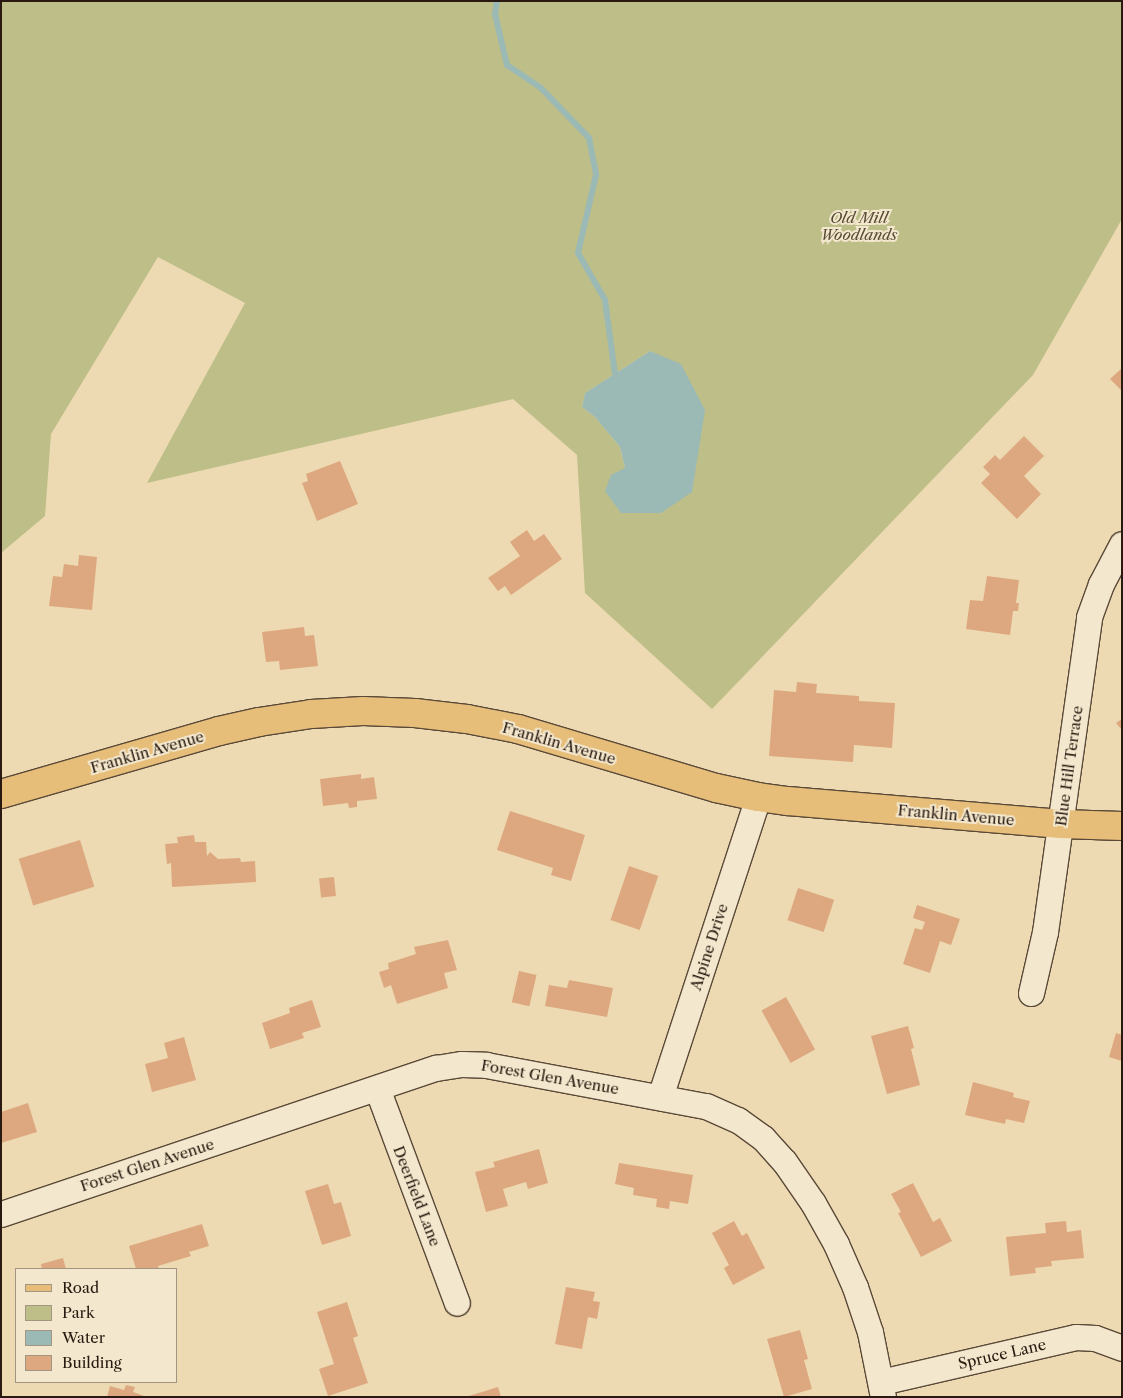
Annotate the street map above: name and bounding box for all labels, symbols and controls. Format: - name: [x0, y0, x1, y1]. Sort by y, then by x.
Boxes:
- park label: Old Mill Woodlands: [821, 208, 897, 243]
- street label: Blue Hill Terrace: [1052, 704, 1086, 828]
- street label: Franklin Avenue: [500, 718, 618, 768]
- street label: Franklin Avenue: [88, 727, 206, 777]
- street label: Franklin Avenue: [897, 801, 1015, 829]
- street label: Alpine Drive: [687, 901, 731, 993]
- street label: Forest Glen Avenue: [479, 1056, 621, 1098]
- street label: Forest Glen Avenue: [78, 1135, 216, 1195]
- street label: Deerfield Lane: [390, 1143, 444, 1249]
- legend: [15, 1268, 178, 1383]
- text: Road: [62, 1278, 99, 1297]
- text: Park: [62, 1303, 95, 1322]
- text: Water: [62, 1328, 105, 1347]
- street label: Spruce Lane: [956, 1335, 1048, 1373]
- text: Building: [62, 1353, 122, 1372]

